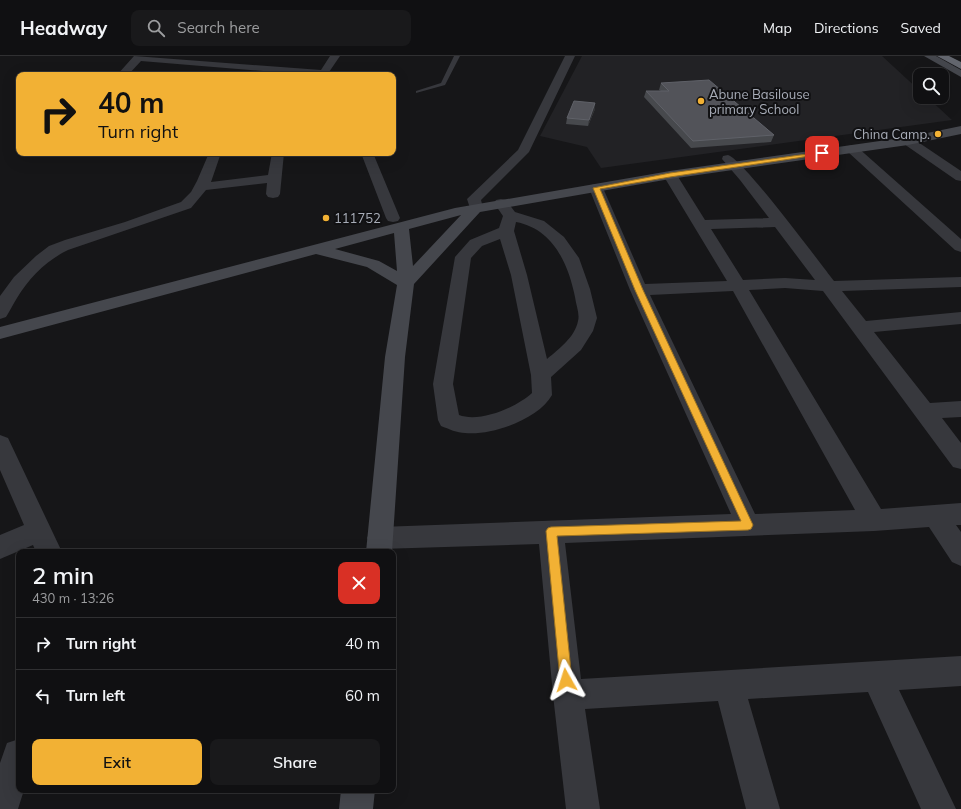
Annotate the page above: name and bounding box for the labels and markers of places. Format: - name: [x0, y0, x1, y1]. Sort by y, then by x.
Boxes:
- place label: Abune Basilouse primary School: [709, 86, 810, 117]
- marker: Abune Basilouse primary School: [696, 96, 706, 106]
- place label: China Camp.: [853, 126, 930, 142]
- marker: China Camp.: [933, 129, 943, 139]
- pin: [805, 136, 839, 170]
- place label: 111752: [334, 210, 381, 226]
- marker: 111752: [321, 213, 331, 223]

